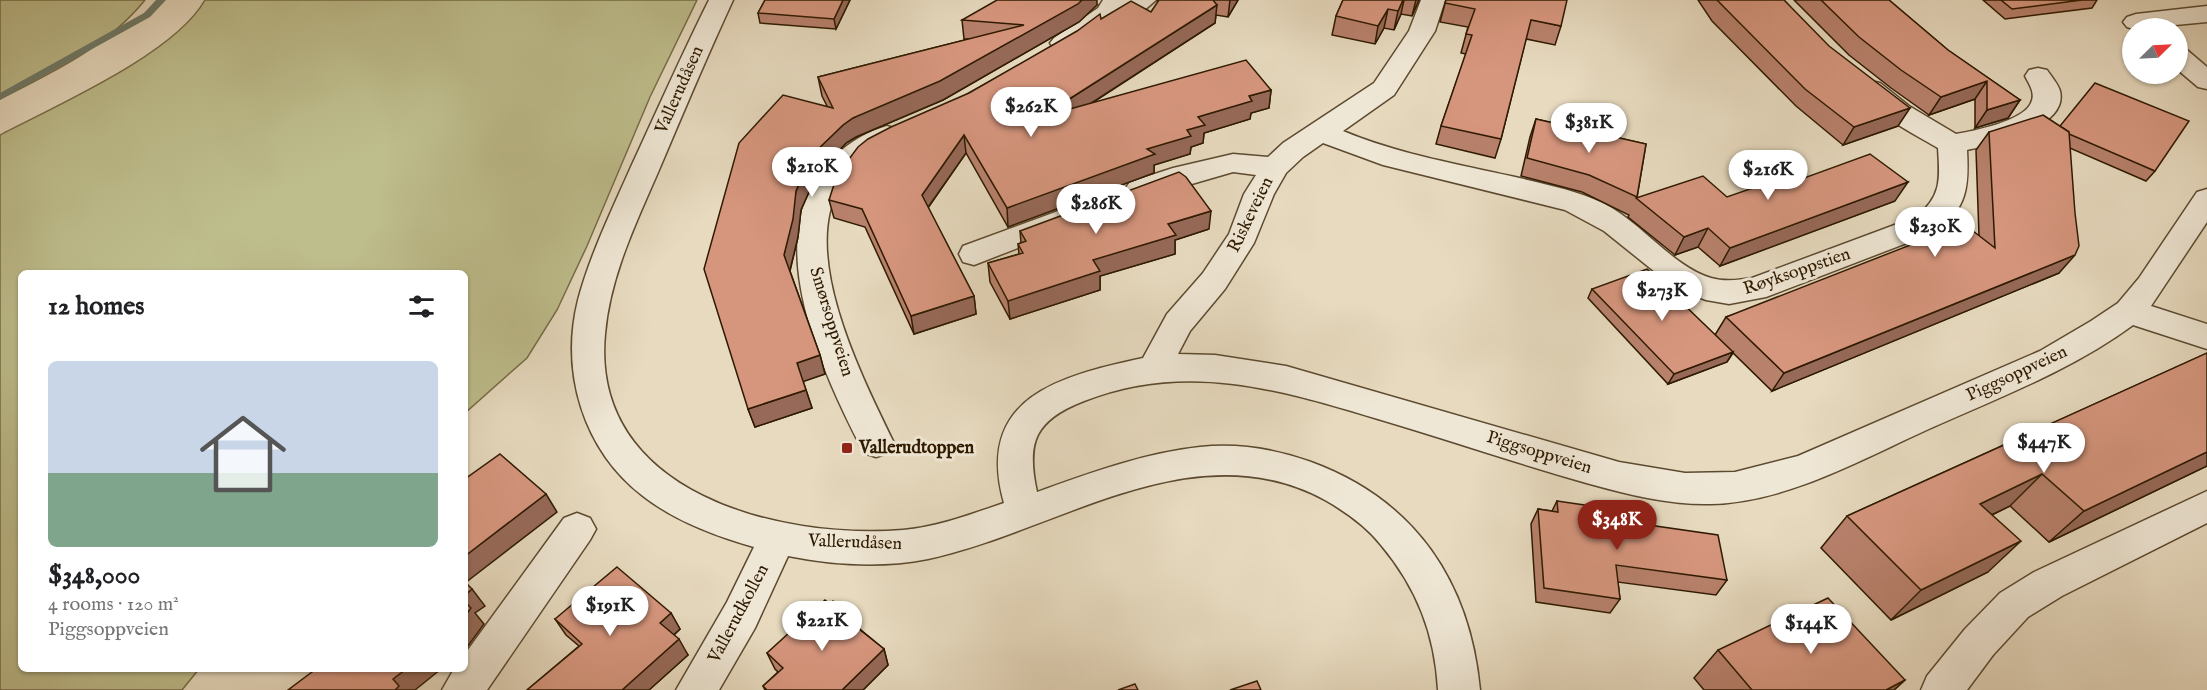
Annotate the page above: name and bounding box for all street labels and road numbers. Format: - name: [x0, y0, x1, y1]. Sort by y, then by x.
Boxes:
- street label: Vallerudåsen: [650, 42, 710, 138]
- street label: Riskeveien: [1223, 173, 1279, 257]
- street label: Røyksoppstien: [1740, 243, 1854, 301]
- street label: Smørsoppveien: [803, 264, 859, 380]
- street label: Piggsoppveien: [1963, 340, 2072, 407]
- street label: Piggsoppveien: [1484, 426, 1595, 480]
- street label: Vallerudåsen: [807, 530, 903, 556]
- street label: Vallerudkollen: [703, 560, 775, 668]

